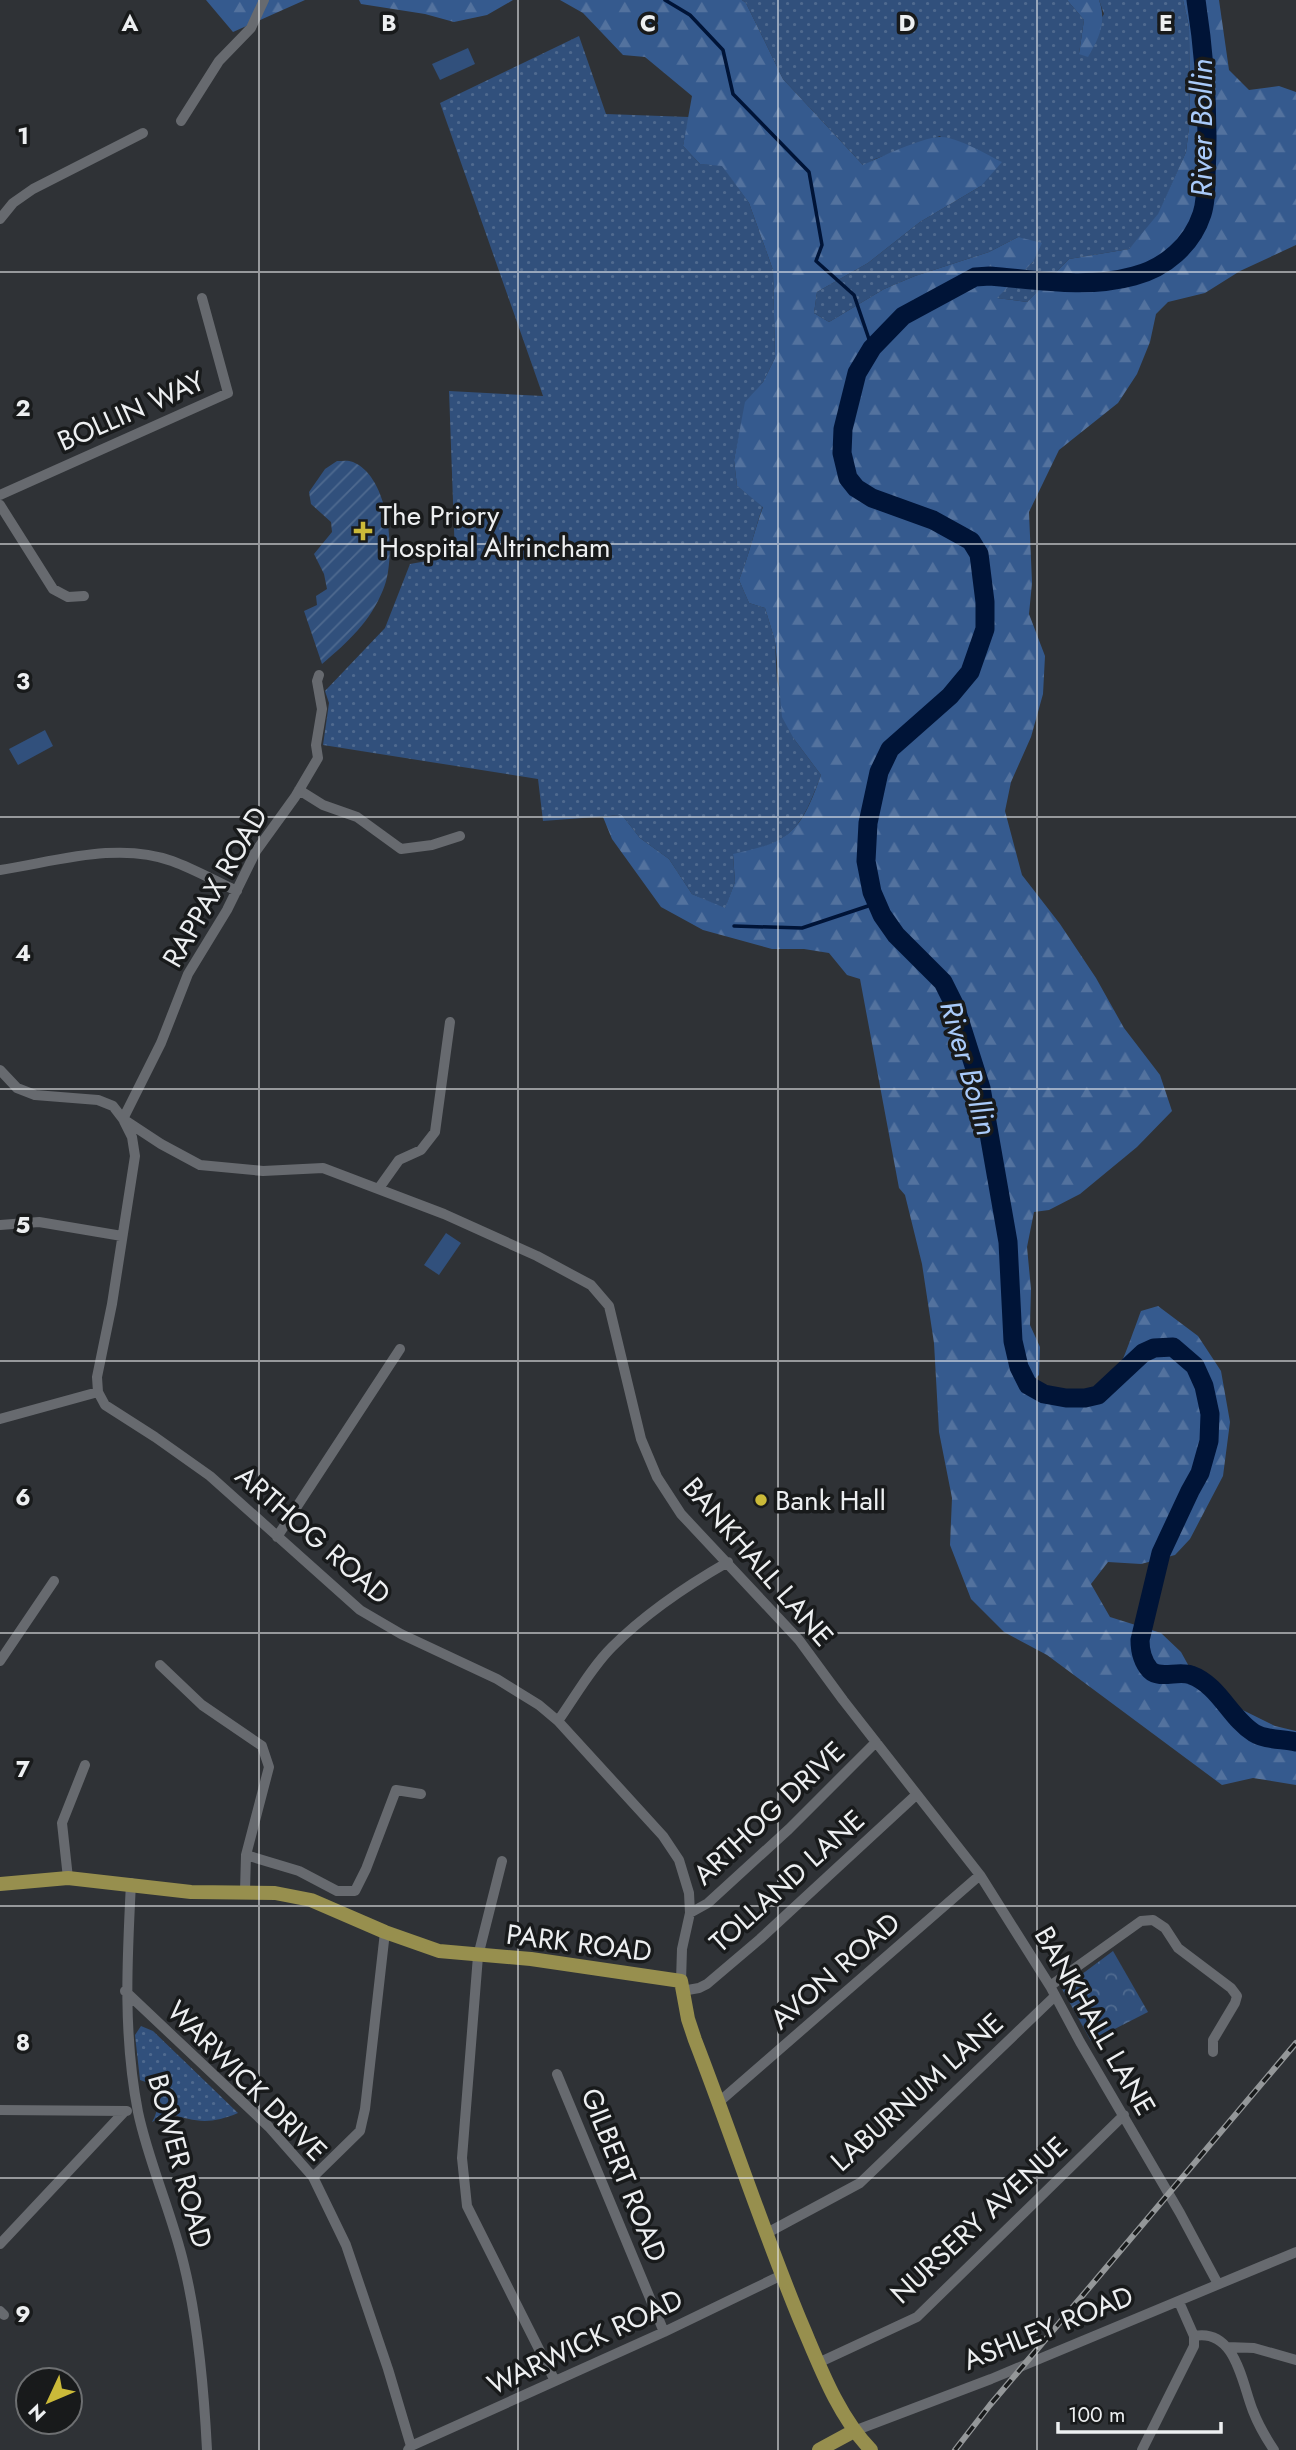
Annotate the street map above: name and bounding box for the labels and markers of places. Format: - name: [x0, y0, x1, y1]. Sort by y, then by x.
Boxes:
- place label: The Priory Hospital Altrincham: [379, 495, 610, 568]
- marker: The Priory Hospital Altrincham: [353, 521, 373, 541]
- place label: Bank Hall: [775, 1480, 886, 1521]
- marker: Bank Hall: [753, 1492, 769, 1508]

